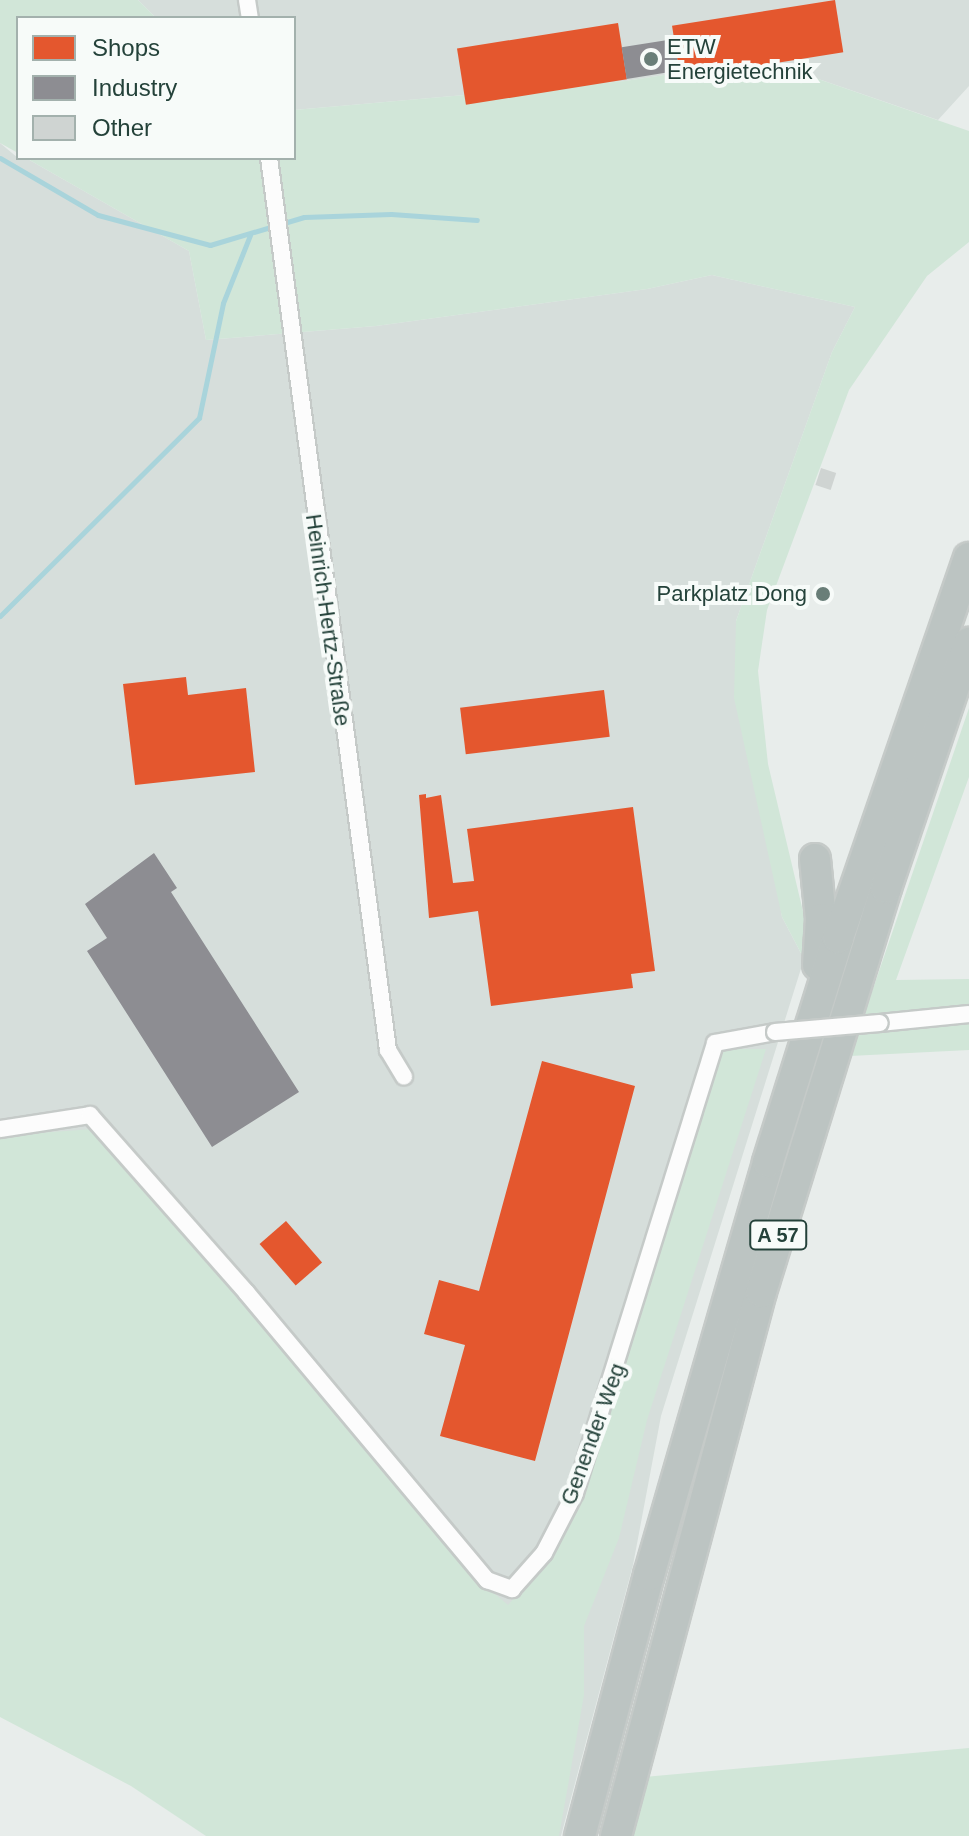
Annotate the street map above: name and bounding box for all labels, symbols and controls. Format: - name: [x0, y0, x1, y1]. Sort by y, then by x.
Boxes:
- legend: [16, 16, 296, 160]
- place label: ETW Energietechnik: [667, 33, 813, 84]
- text: Shops: [92, 34, 160, 61]
- marker: ETW Energietechnik: [642, 50, 660, 68]
- text: Industry: [92, 74, 177, 101]
- text: Other: [92, 114, 152, 141]
- street label: Heinrich-Hertz-Straße: [300, 512, 356, 728]
- place label: Parkplatz Dong: [657, 581, 807, 607]
- marker: Parkplatz Dong: [814, 585, 832, 603]
- road number: A 57: [748, 1219, 808, 1251]
- street label: Genender Weg: [555, 1360, 631, 1508]

